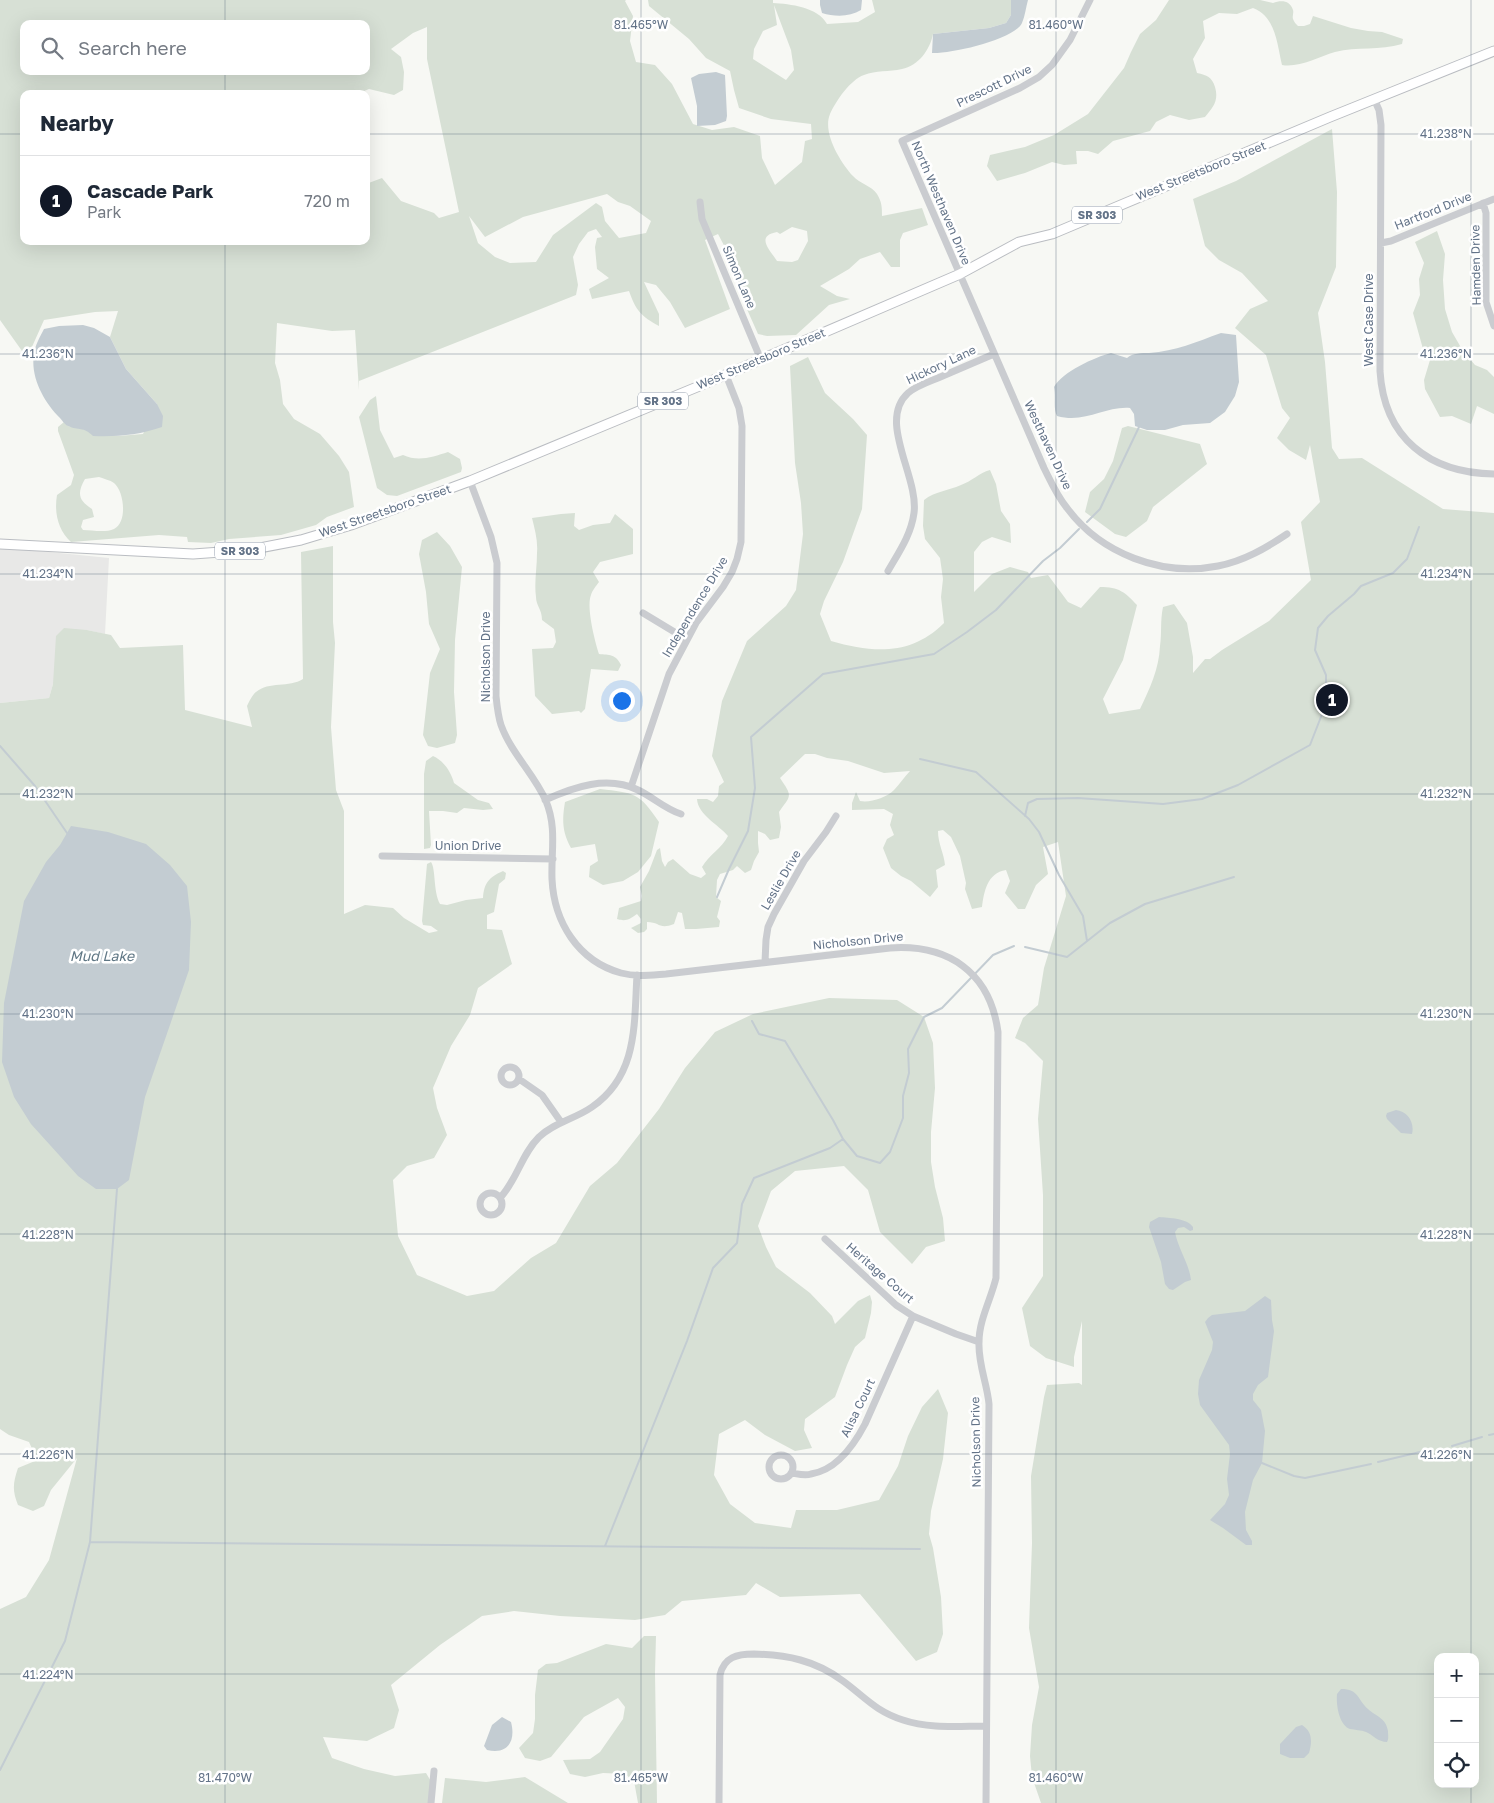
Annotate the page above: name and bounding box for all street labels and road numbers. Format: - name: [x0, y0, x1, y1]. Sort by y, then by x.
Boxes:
- street label: Prescott Drive: [954, 61, 1034, 110]
- street label: West Streetsboro Street: [1134, 137, 1268, 204]
- street label: North Westhaven Drive: [909, 139, 974, 267]
- street label: Hartford Drive: [1392, 188, 1474, 233]
- road number: SR 303: [1072, 206, 1122, 224]
- street label: Hamden Drive: [1467, 224, 1484, 306]
- street label: Simon Lane: [719, 243, 760, 311]
- street label: West Case Drive: [1361, 273, 1376, 367]
- street label: West Streetsboro Street: [694, 324, 828, 393]
- street label: Hickory Lane: [903, 342, 978, 387]
- road number: SR 303: [638, 392, 688, 410]
- street label: Westhaven Drive: [1021, 398, 1076, 492]
- street label: West Streetsboro Street: [317, 481, 453, 540]
- road number: SR 303: [215, 542, 265, 560]
- street label: Independence Drive: [658, 553, 731, 660]
- street label: Nicholson Drive: [478, 611, 493, 702]
- street label: Union Drive: [435, 838, 501, 853]
- street label: Leslie Drive: [757, 847, 804, 912]
- street label: Nicholson Drive: [812, 928, 904, 953]
- street label: Heritage Court: [843, 1239, 918, 1306]
- street label: Alisa Court: [837, 1376, 878, 1440]
- street label: Nicholson Drive: [967, 1396, 984, 1488]

